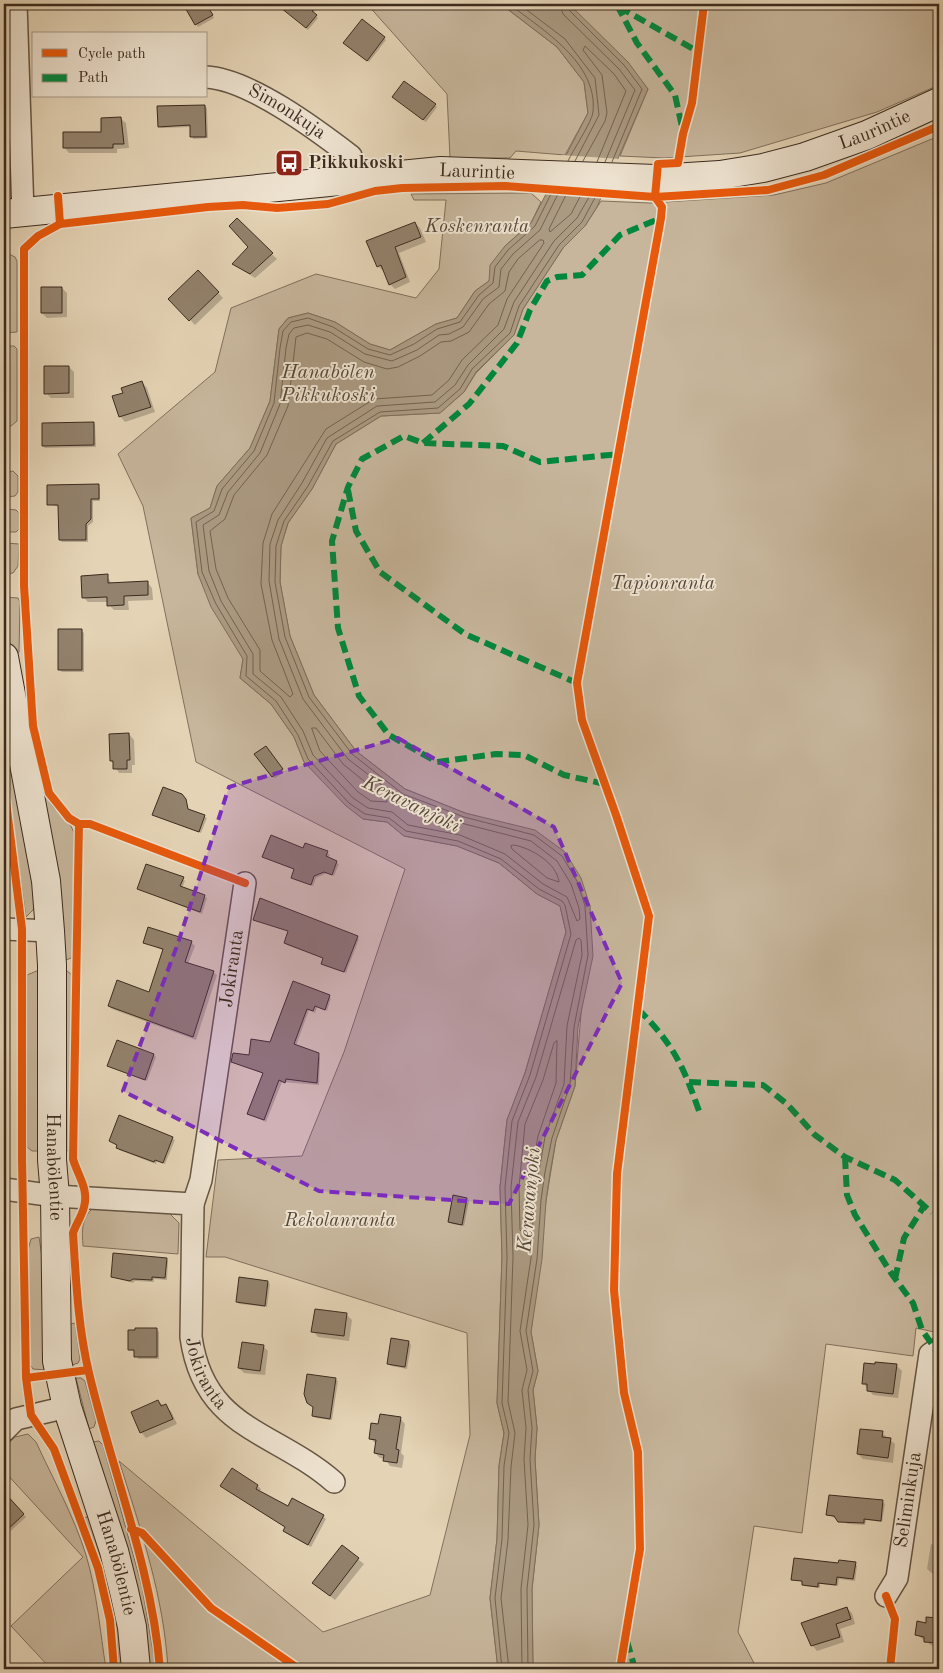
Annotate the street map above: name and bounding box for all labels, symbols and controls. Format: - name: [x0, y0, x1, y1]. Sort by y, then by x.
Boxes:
- legend: [32, 32, 208, 98]
- text: Cycle path: [78, 47, 146, 62]
- text: Path: [78, 71, 108, 86]
- street label: Simonkuja: [245, 81, 330, 144]
- street label: Laurintie: [836, 107, 914, 154]
- bus stop icon: Pikkukoski: [274, 148, 304, 178]
- place label: Pikkukoski: [308, 154, 404, 173]
- street label: Laurintie: [439, 161, 515, 183]
- park label: Koskenranta: [424, 218, 529, 237]
- water label: Hanabölen Pikkukoski: [280, 363, 376, 406]
- park label: Tapionranta: [611, 575, 715, 594]
- water label: Keravanjoki: [358, 772, 463, 837]
- street label: Jokiranta: [217, 928, 248, 1009]
- street label: Hanabölentie: [42, 1113, 65, 1221]
- water label: Keravanjoki: [515, 1146, 545, 1255]
- park label: Rekolanranta: [283, 1212, 396, 1231]
- street label: Jokiranta: [182, 1336, 230, 1414]
- street label: Seliminkuja: [892, 1450, 925, 1549]
- street label: Hanabölentie: [92, 1508, 139, 1617]

